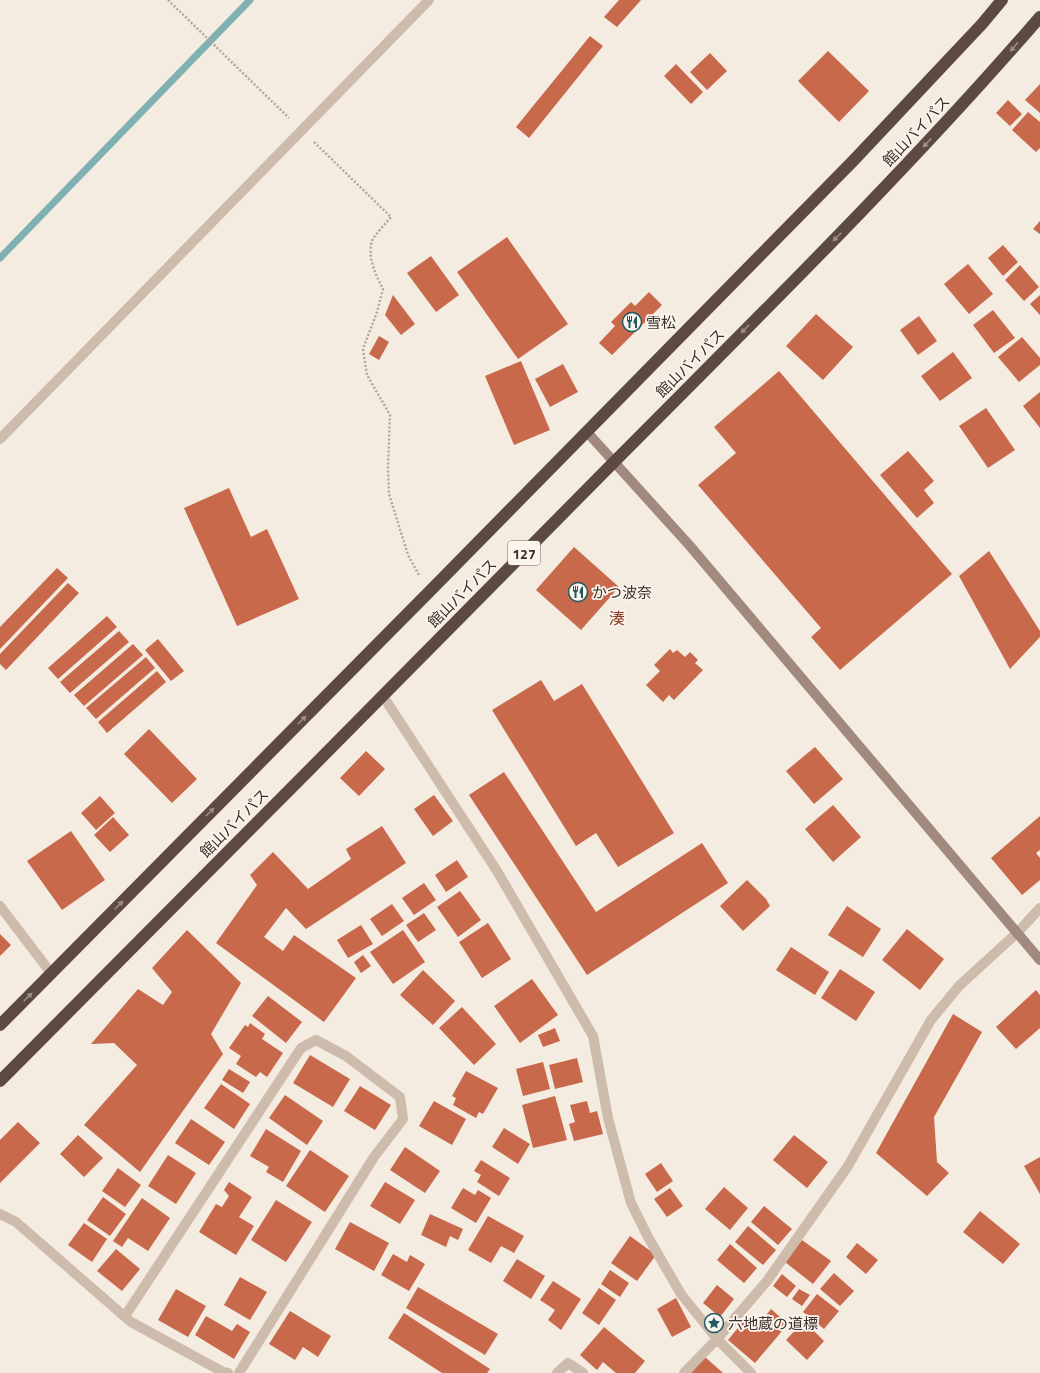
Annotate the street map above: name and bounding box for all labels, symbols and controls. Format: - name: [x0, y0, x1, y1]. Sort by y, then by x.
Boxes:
- one-way arrow: [1010, 42, 1019, 52]
- street label: 館山バイパス: [877, 90, 955, 172]
- one-way arrow: [922, 138, 931, 148]
- one-way arrow: [832, 232, 842, 242]
- restaurant icon: 雪松: [621, 311, 643, 333]
- place label: 雪松: [646, 311, 676, 334]
- street label: 館山バイパス: [650, 323, 730, 403]
- one-way arrow: [741, 324, 750, 334]
- road number: 127: [508, 541, 540, 565]
- street label: 館山バイパス: [422, 553, 502, 633]
- restaurant icon: かつ波奈: [567, 581, 589, 603]
- place label: かつ波奈: [592, 581, 652, 604]
- district label: 湊: [609, 606, 625, 630]
- one-way arrow: [297, 715, 307, 725]
- street label: 館山バイパス: [194, 783, 274, 863]
- one-way arrow: [205, 807, 215, 817]
- one-way arrow: [114, 900, 124, 910]
- one-way arrow: [23, 992, 32, 1002]
- place icon: 六地蔵の道標: [703, 1312, 725, 1334]
- place label: 六地蔵の道標: [728, 1312, 818, 1335]

